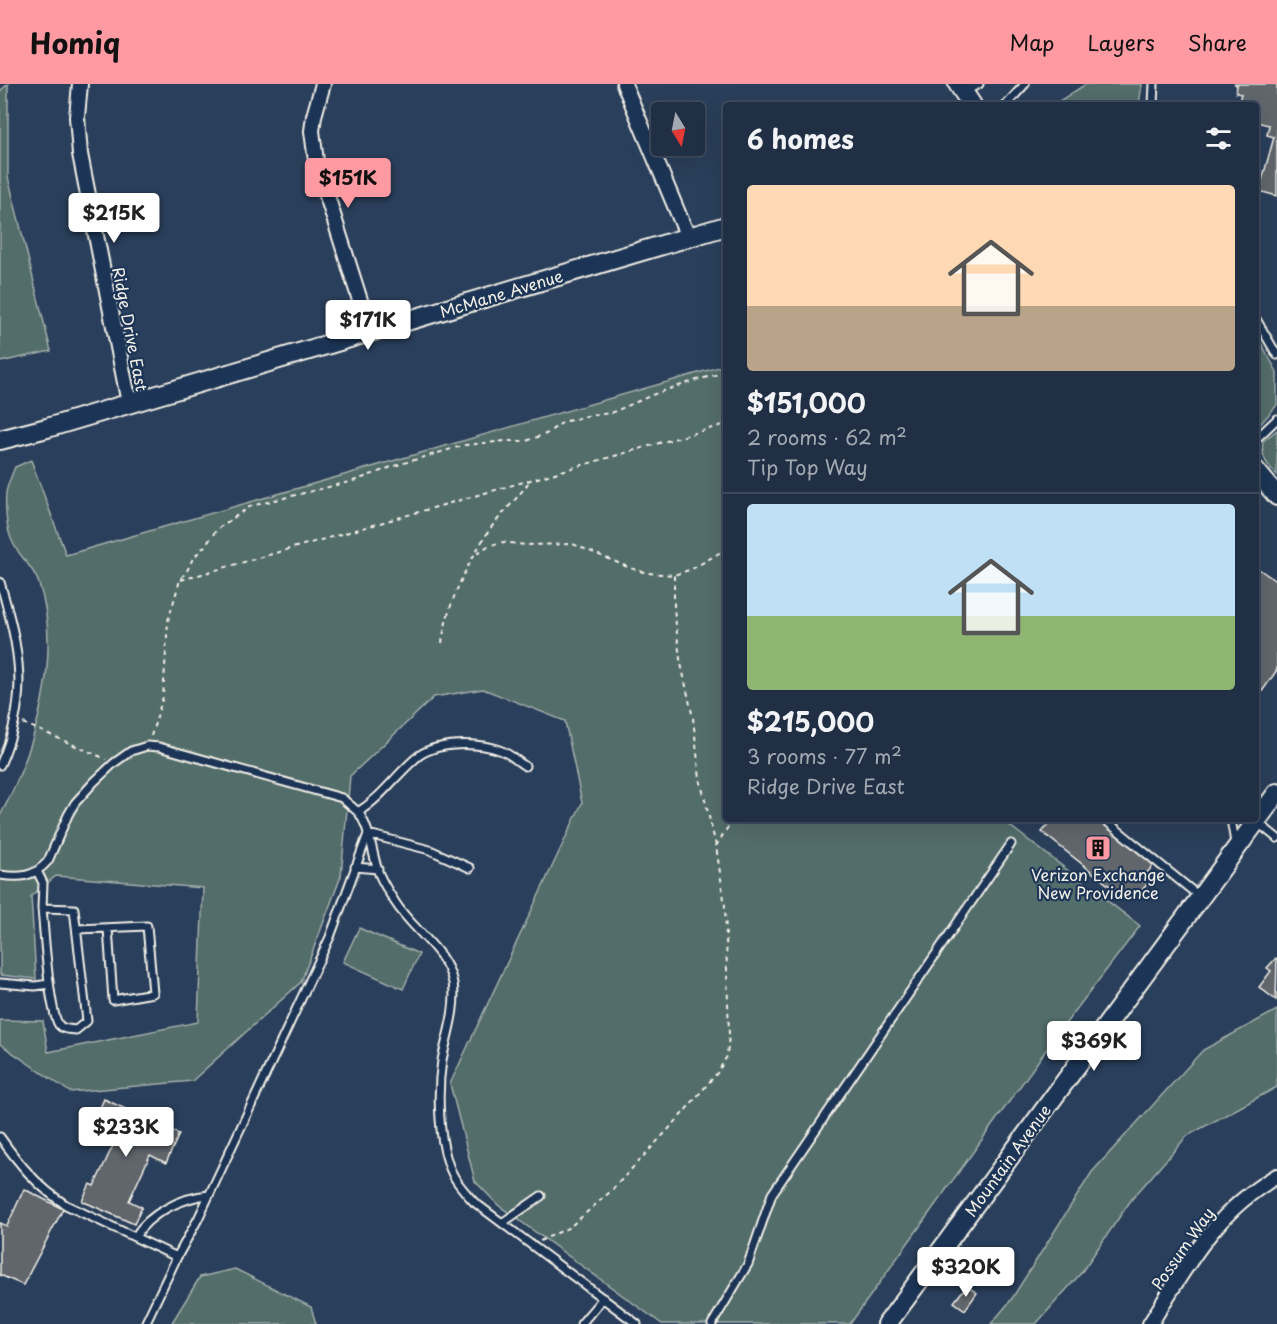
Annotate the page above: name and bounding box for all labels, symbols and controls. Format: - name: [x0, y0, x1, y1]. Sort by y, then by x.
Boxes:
- text: Homiq: [30, 21, 120, 64]
- text: Map: [1010, 26, 1054, 58]
- text: Layers: [1087, 26, 1155, 58]
- text: Share: [1188, 26, 1247, 58]
- north arrow: [651, 102, 705, 156]
- map controls: [651, 102, 705, 156]
- text: 6 homes: [747, 119, 854, 158]
- icon: filters: [1202, 122, 1235, 155]
- pin: $151K: [306, 158, 390, 209]
- text: $151K: [319, 162, 377, 192]
- pin: $215K: [72, 193, 156, 244]
- text: $215K: [82, 197, 146, 227]
- icon: home: [937, 224, 1045, 332]
- street label: McMane Avenue: [436, 263, 566, 323]
- street label: Ridge Drive East: [107, 265, 155, 393]
- pin: $171K: [326, 300, 410, 351]
- text: $171K: [340, 304, 396, 334]
- text: $151,000: [747, 383, 866, 422]
- text: 2 rooms · 62 m²: [747, 422, 907, 452]
- text: Tip Top Way: [747, 452, 868, 482]
- icon: home: [937, 543, 1045, 651]
- text: $215,000: [747, 702, 874, 741]
- text: 3 rooms · 77 m²: [747, 741, 902, 771]
- text: Ridge Drive East: [747, 771, 905, 801]
- building icon: Verizon Exchange New Providence: [1083, 833, 1113, 863]
- place label: Verizon Exchange New Providence: [1031, 862, 1165, 904]
- pin: $369K: [1052, 1021, 1136, 1072]
- text: $369K: [1061, 1025, 1127, 1055]
- street label: Mountain Avenue: [958, 1099, 1056, 1221]
- pin: $233K: [84, 1107, 168, 1158]
- text: $233K: [93, 1111, 159, 1141]
- street label: Possum Way: [1145, 1202, 1219, 1294]
- pin: $320K: [924, 1247, 1008, 1298]
- text: $320K: [931, 1251, 1001, 1281]

